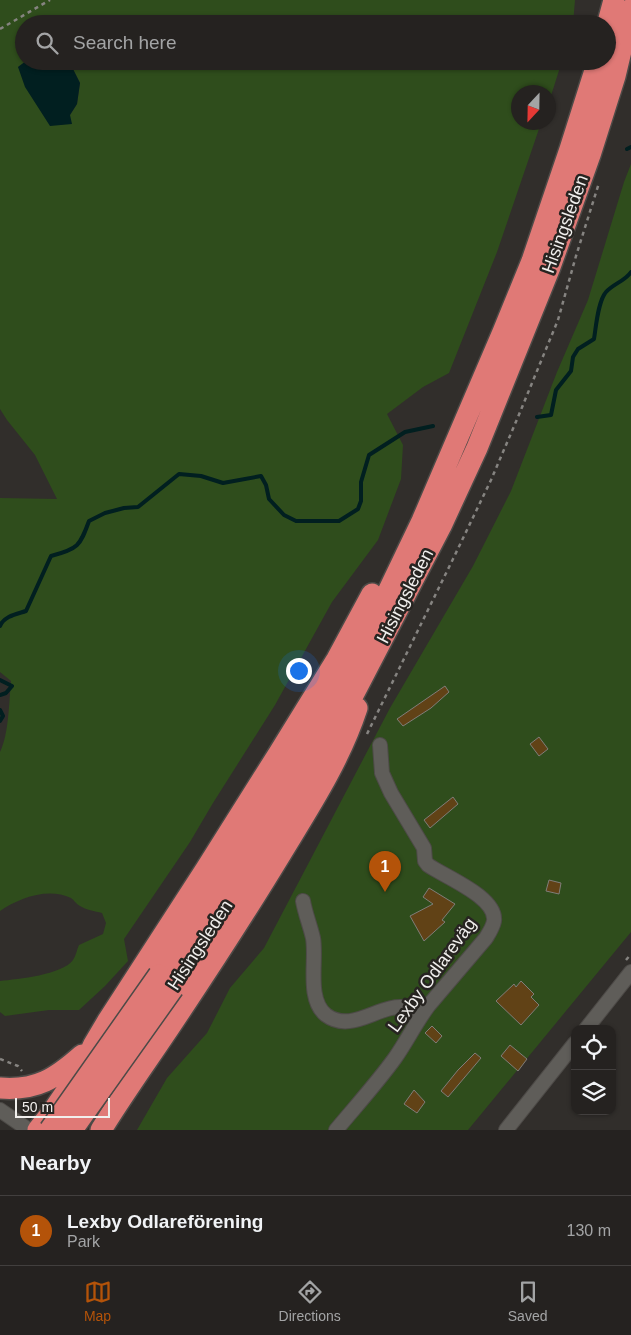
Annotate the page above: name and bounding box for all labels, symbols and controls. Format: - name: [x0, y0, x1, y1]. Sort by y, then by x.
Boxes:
- search box: [15, 15, 616, 70]
- icon: search: [33, 29, 61, 57]
- text: Search here: [73, 32, 177, 53]
- north arrow: [511, 85, 556, 130]
- street label: Hisingsleden: [538, 172, 592, 276]
- street label: Hisingsleden: [373, 546, 437, 646]
- your location: [286, 658, 312, 684]
- pin: 1: [369, 851, 401, 892]
- street label: Hisingsleden: [164, 896, 236, 994]
- street label: Lexby Odlareväg: [384, 914, 480, 1036]
- map controls: [571, 1025, 616, 1115]
- button: locate: [571, 1025, 616, 1070]
- button: layers: [571, 1070, 616, 1115]
- scale bar: [15, 1095, 110, 1118]
- text: 50 m: [22, 1099, 53, 1115]
- text: Nearby: [20, 1151, 91, 1174]
- text: Lexby Odlareförening: [67, 1211, 263, 1232]
- text: 1: [32, 1222, 40, 1239]
- text: 130 m: [567, 1222, 611, 1239]
- text: Park: [67, 1233, 100, 1250]
- tab: Map: [84, 1278, 112, 1324]
- tab: Directions: [279, 1278, 341, 1324]
- tab: Saved: [508, 1278, 547, 1324]

